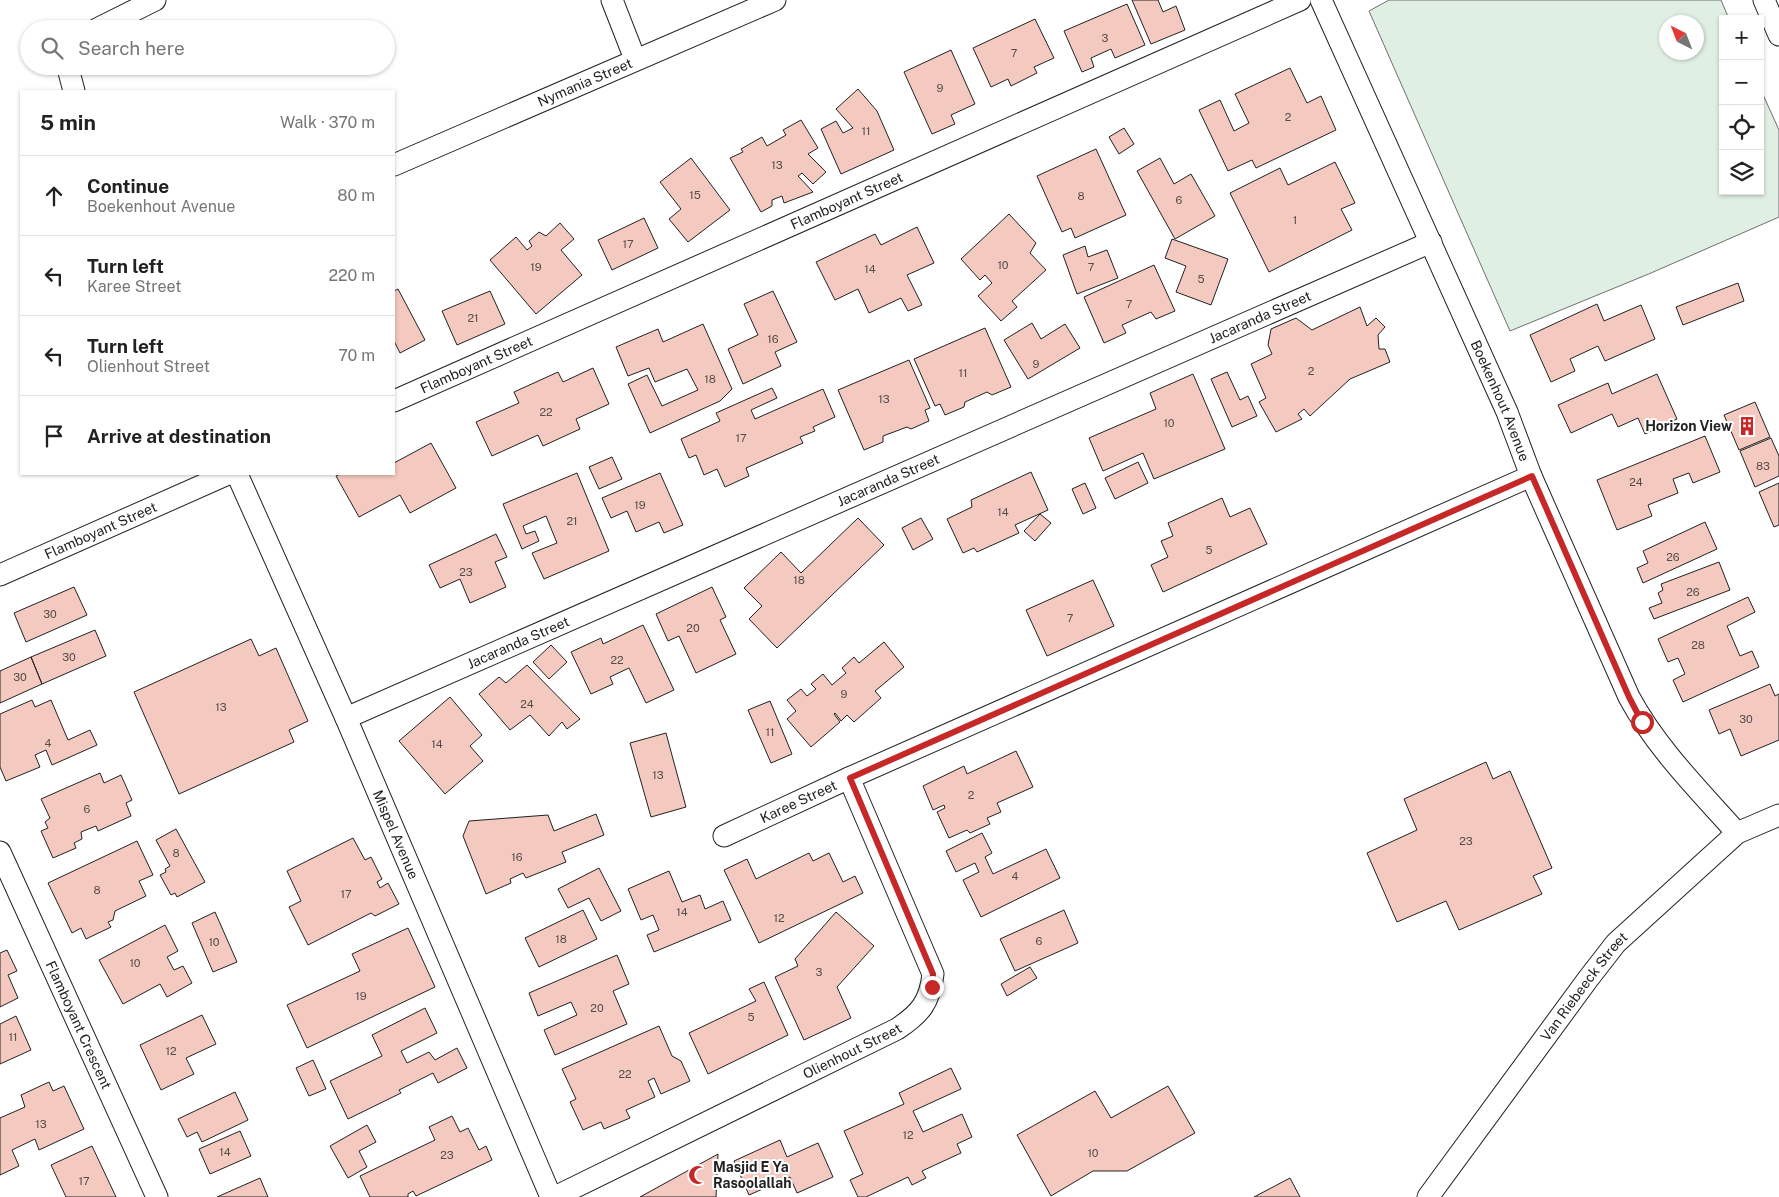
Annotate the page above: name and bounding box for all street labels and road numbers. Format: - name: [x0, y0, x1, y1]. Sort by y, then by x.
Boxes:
- street label: Nymania Street: [535, 55, 635, 110]
- street label: Flamboyant Street: [788, 169, 905, 233]
- street label: Jacaranda Street: [1206, 288, 1313, 346]
- street label: Flamboyant Street: [418, 333, 535, 396]
- street label: Boekenhout Avenue: [1468, 338, 1533, 464]
- street label: Jacaranda Street: [835, 451, 942, 510]
- street label: Flamboyant Street: [42, 499, 159, 562]
- street label: Jacaranda Street: [465, 613, 572, 672]
- street label: Karee Street: [758, 777, 839, 826]
- street label: Mispel Avenue: [370, 788, 422, 881]
- street label: Van Riebeeck Street: [1537, 929, 1631, 1044]
- street label: Flamboyant Crescent: [43, 958, 115, 1092]
- street label: Olienhout Street: [800, 1020, 905, 1082]

